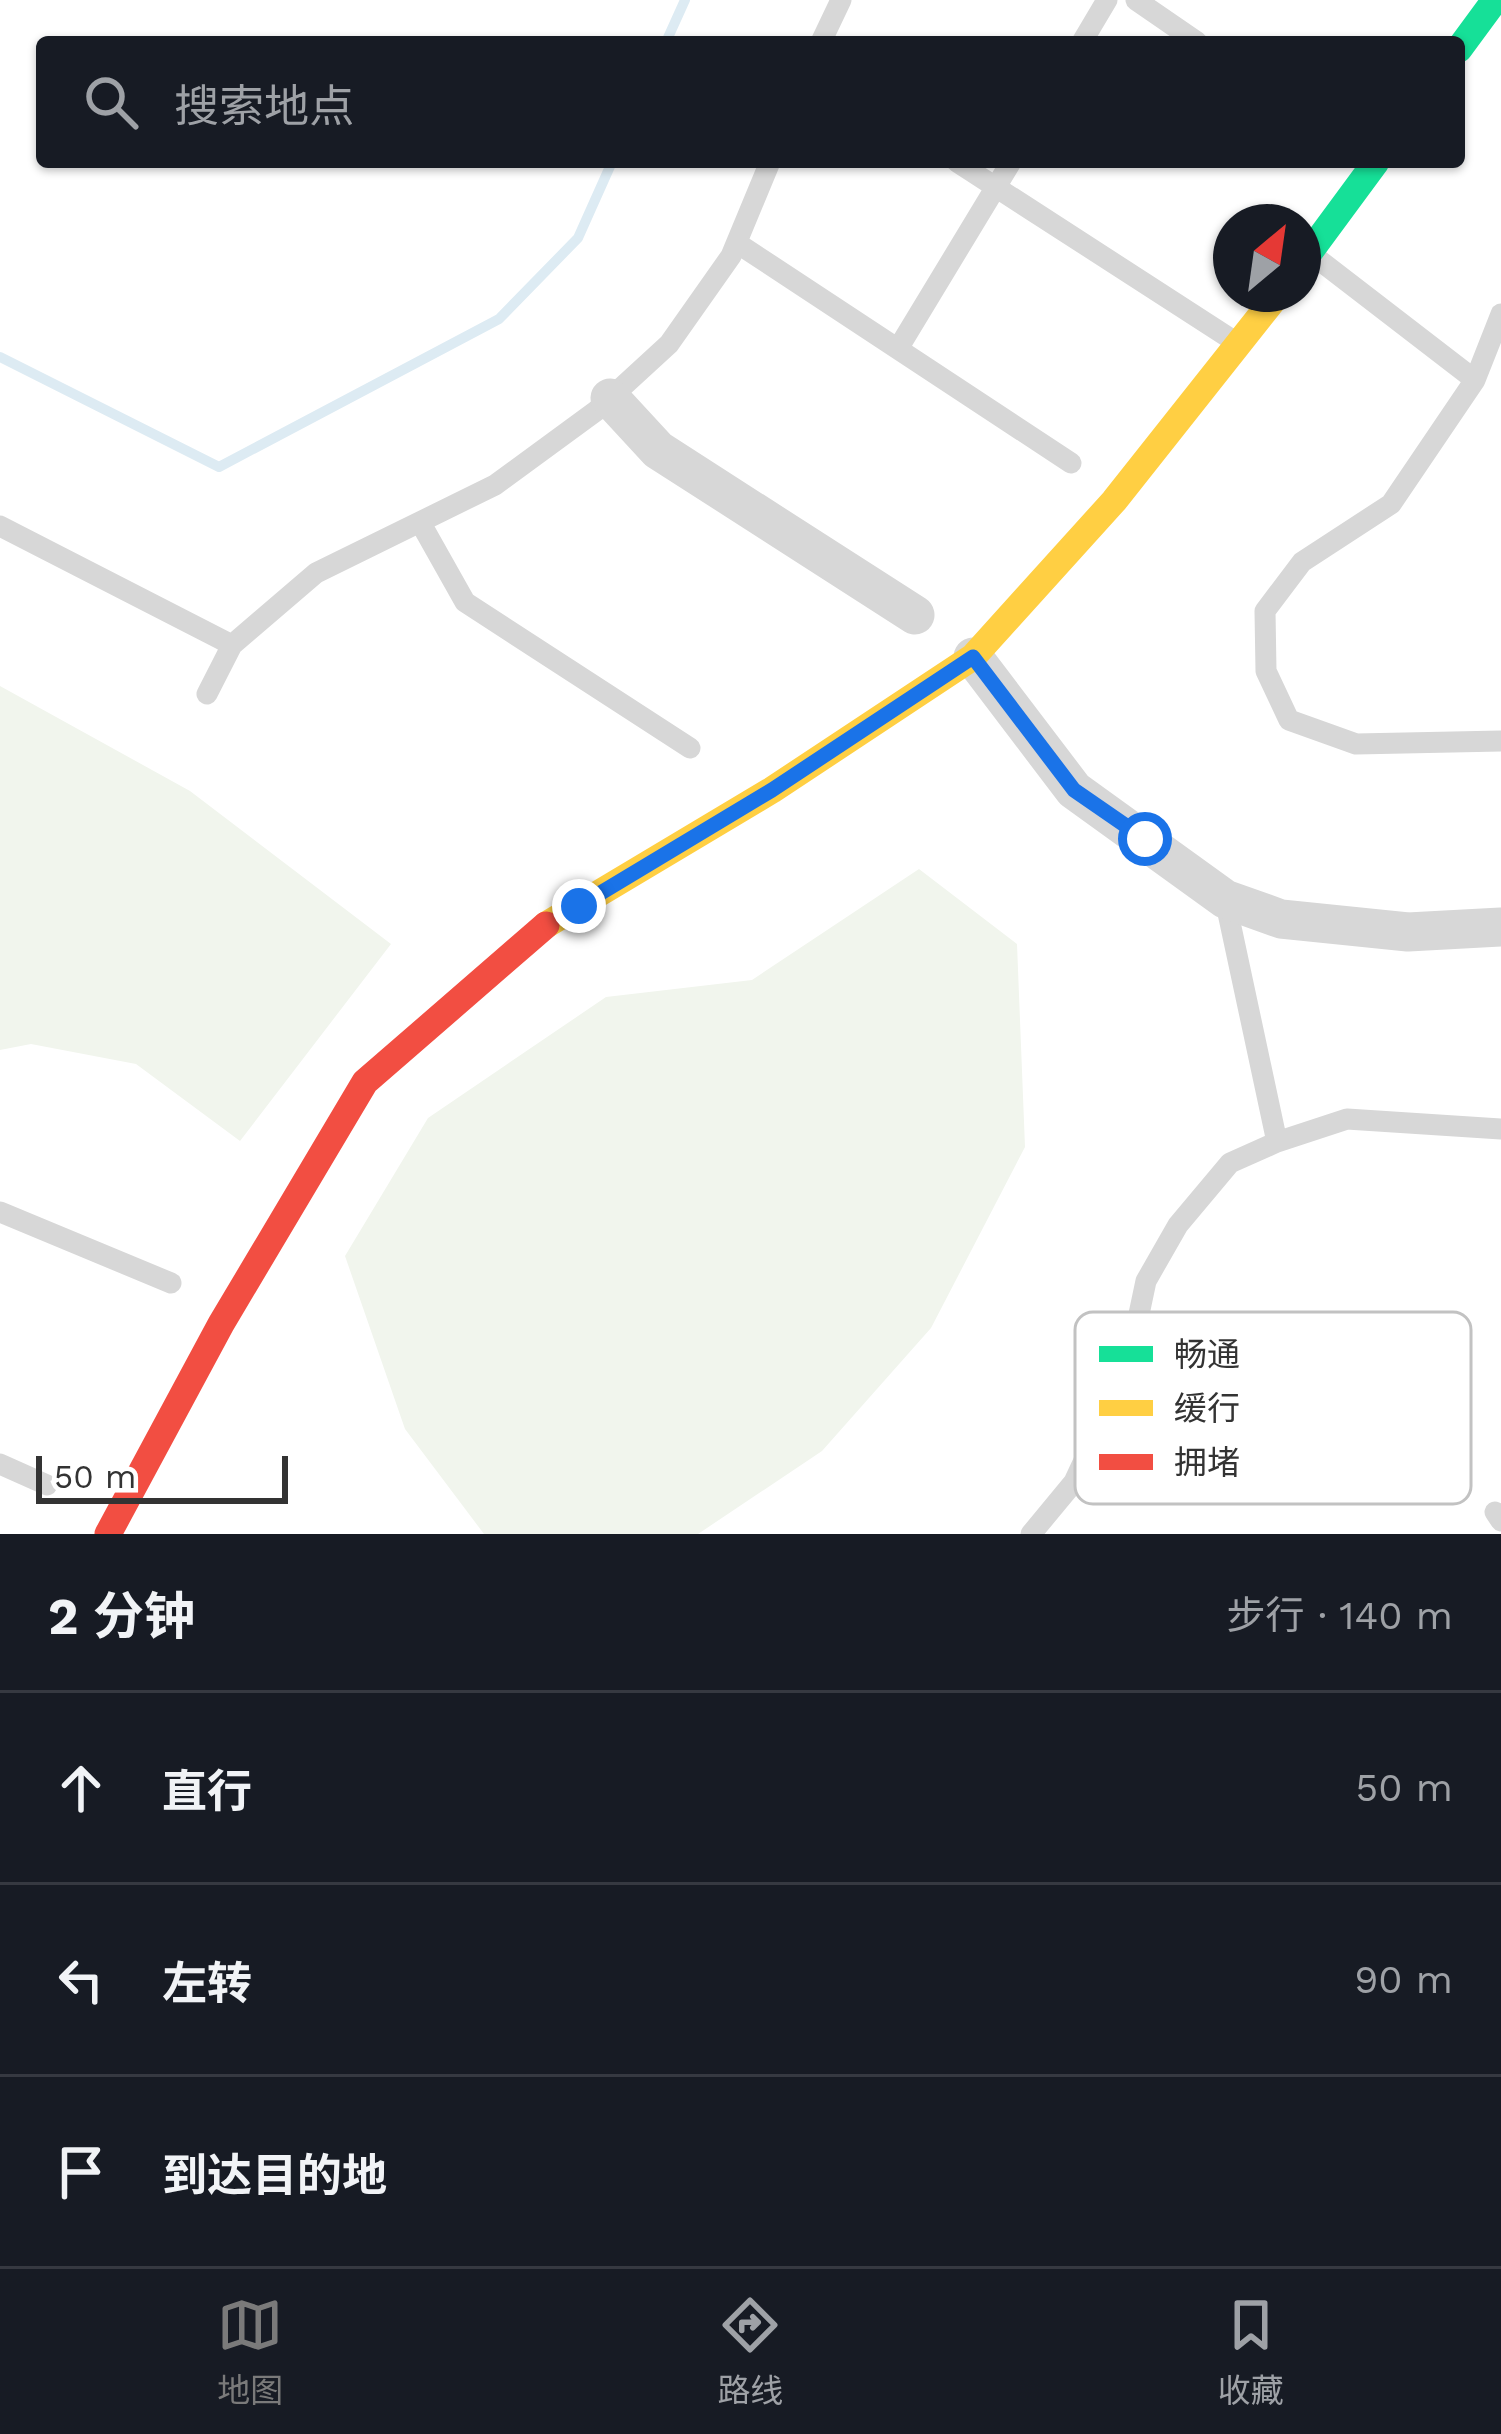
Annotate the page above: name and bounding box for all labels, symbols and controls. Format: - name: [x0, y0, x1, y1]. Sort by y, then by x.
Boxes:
- search box: [36, 36, 1465, 168]
- icon: search: [78, 69, 144, 135]
- text: 搜索地点: [174, 80, 354, 133]
- north arrow: [1213, 204, 1321, 312]
- route start: [1118, 812, 1172, 866]
- route end: [552, 879, 606, 933]
- legend: [1075, 1312, 1471, 1504]
- text: 畅通: [1174, 1335, 1240, 1374]
- text: 缓行: [1174, 1389, 1240, 1428]
- text: 拥堵: [1174, 1443, 1240, 1482]
- scale bar: [36, 1450, 288, 1503]
- text: 50 m: [54, 1457, 136, 1496]
- text: 2 分钟: [48, 1587, 195, 1646]
- text: 步行 · 140 m: [1227, 1593, 1453, 1638]
- icon: ahead: [48, 1755, 114, 1821]
- text: 直行: [162, 1765, 252, 1818]
- text: 50 m: [1356, 1765, 1453, 1810]
- icon: left: [48, 1947, 114, 2013]
- text: 左转: [162, 1957, 252, 2010]
- text: 90 m: [1354, 1957, 1453, 2002]
- icon: arrive: [48, 2139, 114, 2205]
- text: 到达目的地: [162, 2149, 387, 2202]
- tab: 地图: [217, 2292, 283, 2412]
- tab: 路线: [717, 2292, 783, 2412]
- tab: 收藏: [1218, 2292, 1284, 2412]

